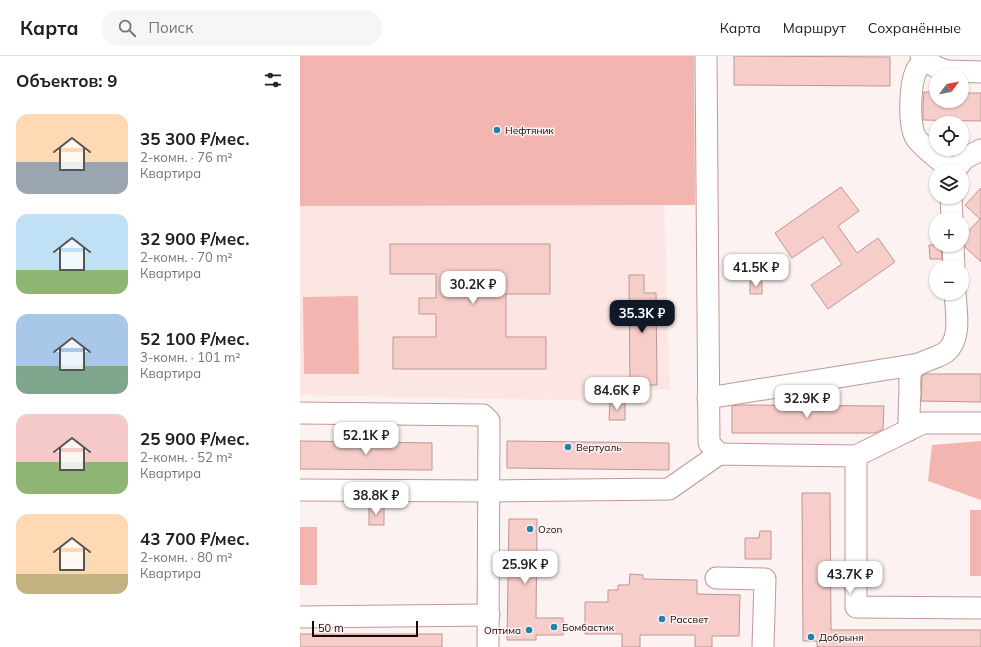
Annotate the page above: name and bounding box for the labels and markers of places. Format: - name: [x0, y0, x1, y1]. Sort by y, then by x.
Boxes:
- place label: Нефтяник: [505, 124, 554, 137]
- marker: Нефтяник: [492, 125, 502, 135]
- pin: 41.5K ₽: [719, 254, 793, 288]
- pin: 30.2K ₽: [436, 271, 510, 305]
- pin: 35.3K ₽: [605, 300, 679, 334]
- pin: 84.6K ₽: [580, 377, 654, 411]
- pin: 32.9K ₽: [770, 385, 844, 419]
- pin: 52.1K ₽: [329, 422, 403, 456]
- place label: Вертуаль: [576, 441, 622, 454]
- marker: Вертуаль: [563, 442, 573, 452]
- pin: 38.8K ₽: [339, 482, 413, 516]
- place label: Ozon: [538, 523, 563, 536]
- marker: Ozon: [525, 524, 535, 534]
- pin: 25.9K ₽: [488, 551, 562, 585]
- pin: 43.7K ₽: [813, 561, 887, 595]
- place label: Рассвет: [670, 613, 709, 626]
- marker: Рассвет: [657, 614, 667, 624]
- place label: Бомбастик: [562, 621, 615, 634]
- marker: Бомбастик: [549, 622, 559, 632]
- place label: Оптима: [484, 624, 521, 637]
- marker: Оптима: [524, 625, 534, 635]
- place label: Добрыня: [819, 631, 864, 644]
- marker: Добрыня: [806, 632, 816, 642]

